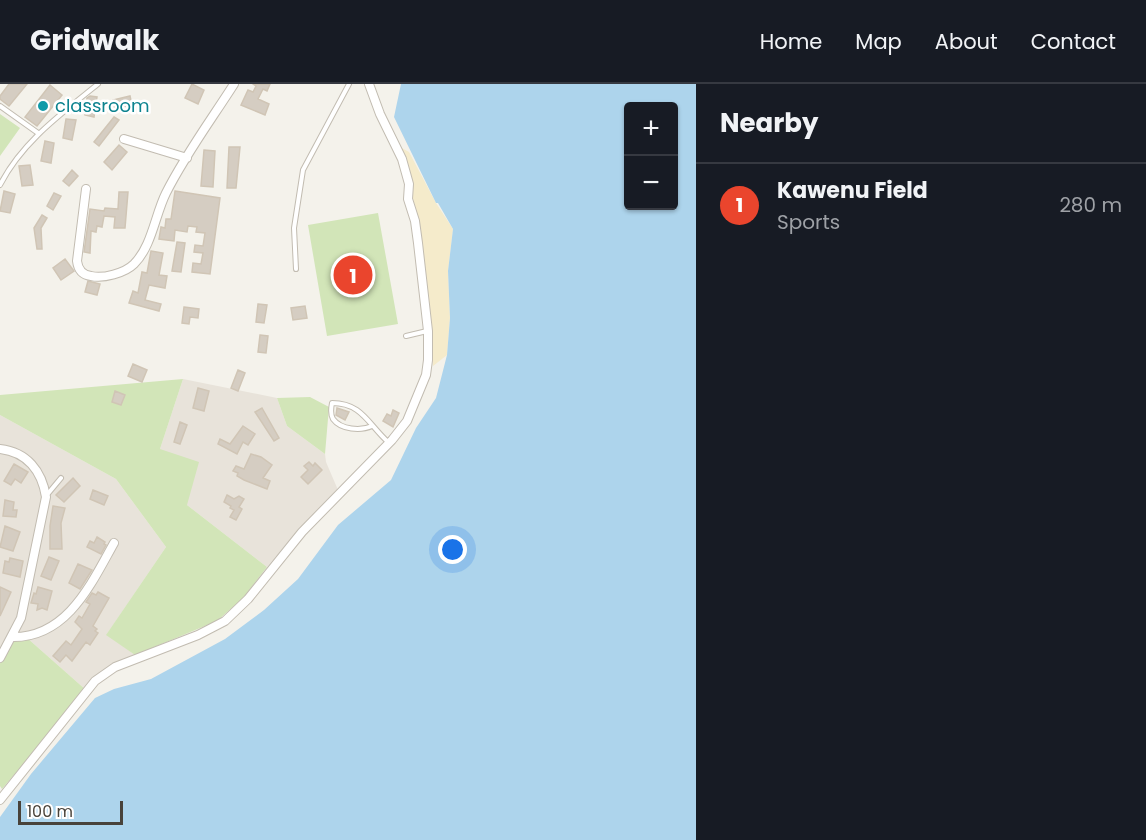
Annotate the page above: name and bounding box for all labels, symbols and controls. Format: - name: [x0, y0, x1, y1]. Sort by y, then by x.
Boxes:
- text: Gridwalk: [30, 21, 159, 60]
- text: Home: [760, 27, 822, 56]
- text: Map: [855, 27, 902, 56]
- text: About: [935, 27, 998, 56]
- text: Contact: [1031, 27, 1116, 56]
- place label: classroom: [55, 93, 150, 118]
- marker: classroom: [36, 99, 50, 113]
- map controls: [624, 102, 678, 210]
- button: +: [624, 102, 678, 156]
- text: Nearby: [720, 105, 818, 141]
- button: −: [624, 156, 678, 210]
- text: Kawenu Field: [777, 175, 928, 206]
- text: 1: [736, 191, 743, 219]
- text: 280 m: [1059, 191, 1122, 219]
- text: Sports: [777, 208, 840, 236]
- pin: 1: [334, 252, 372, 297]
- your location: [438, 535, 467, 564]
- scale bar: [18, 798, 123, 826]
- text: 100 m: [27, 800, 73, 823]

